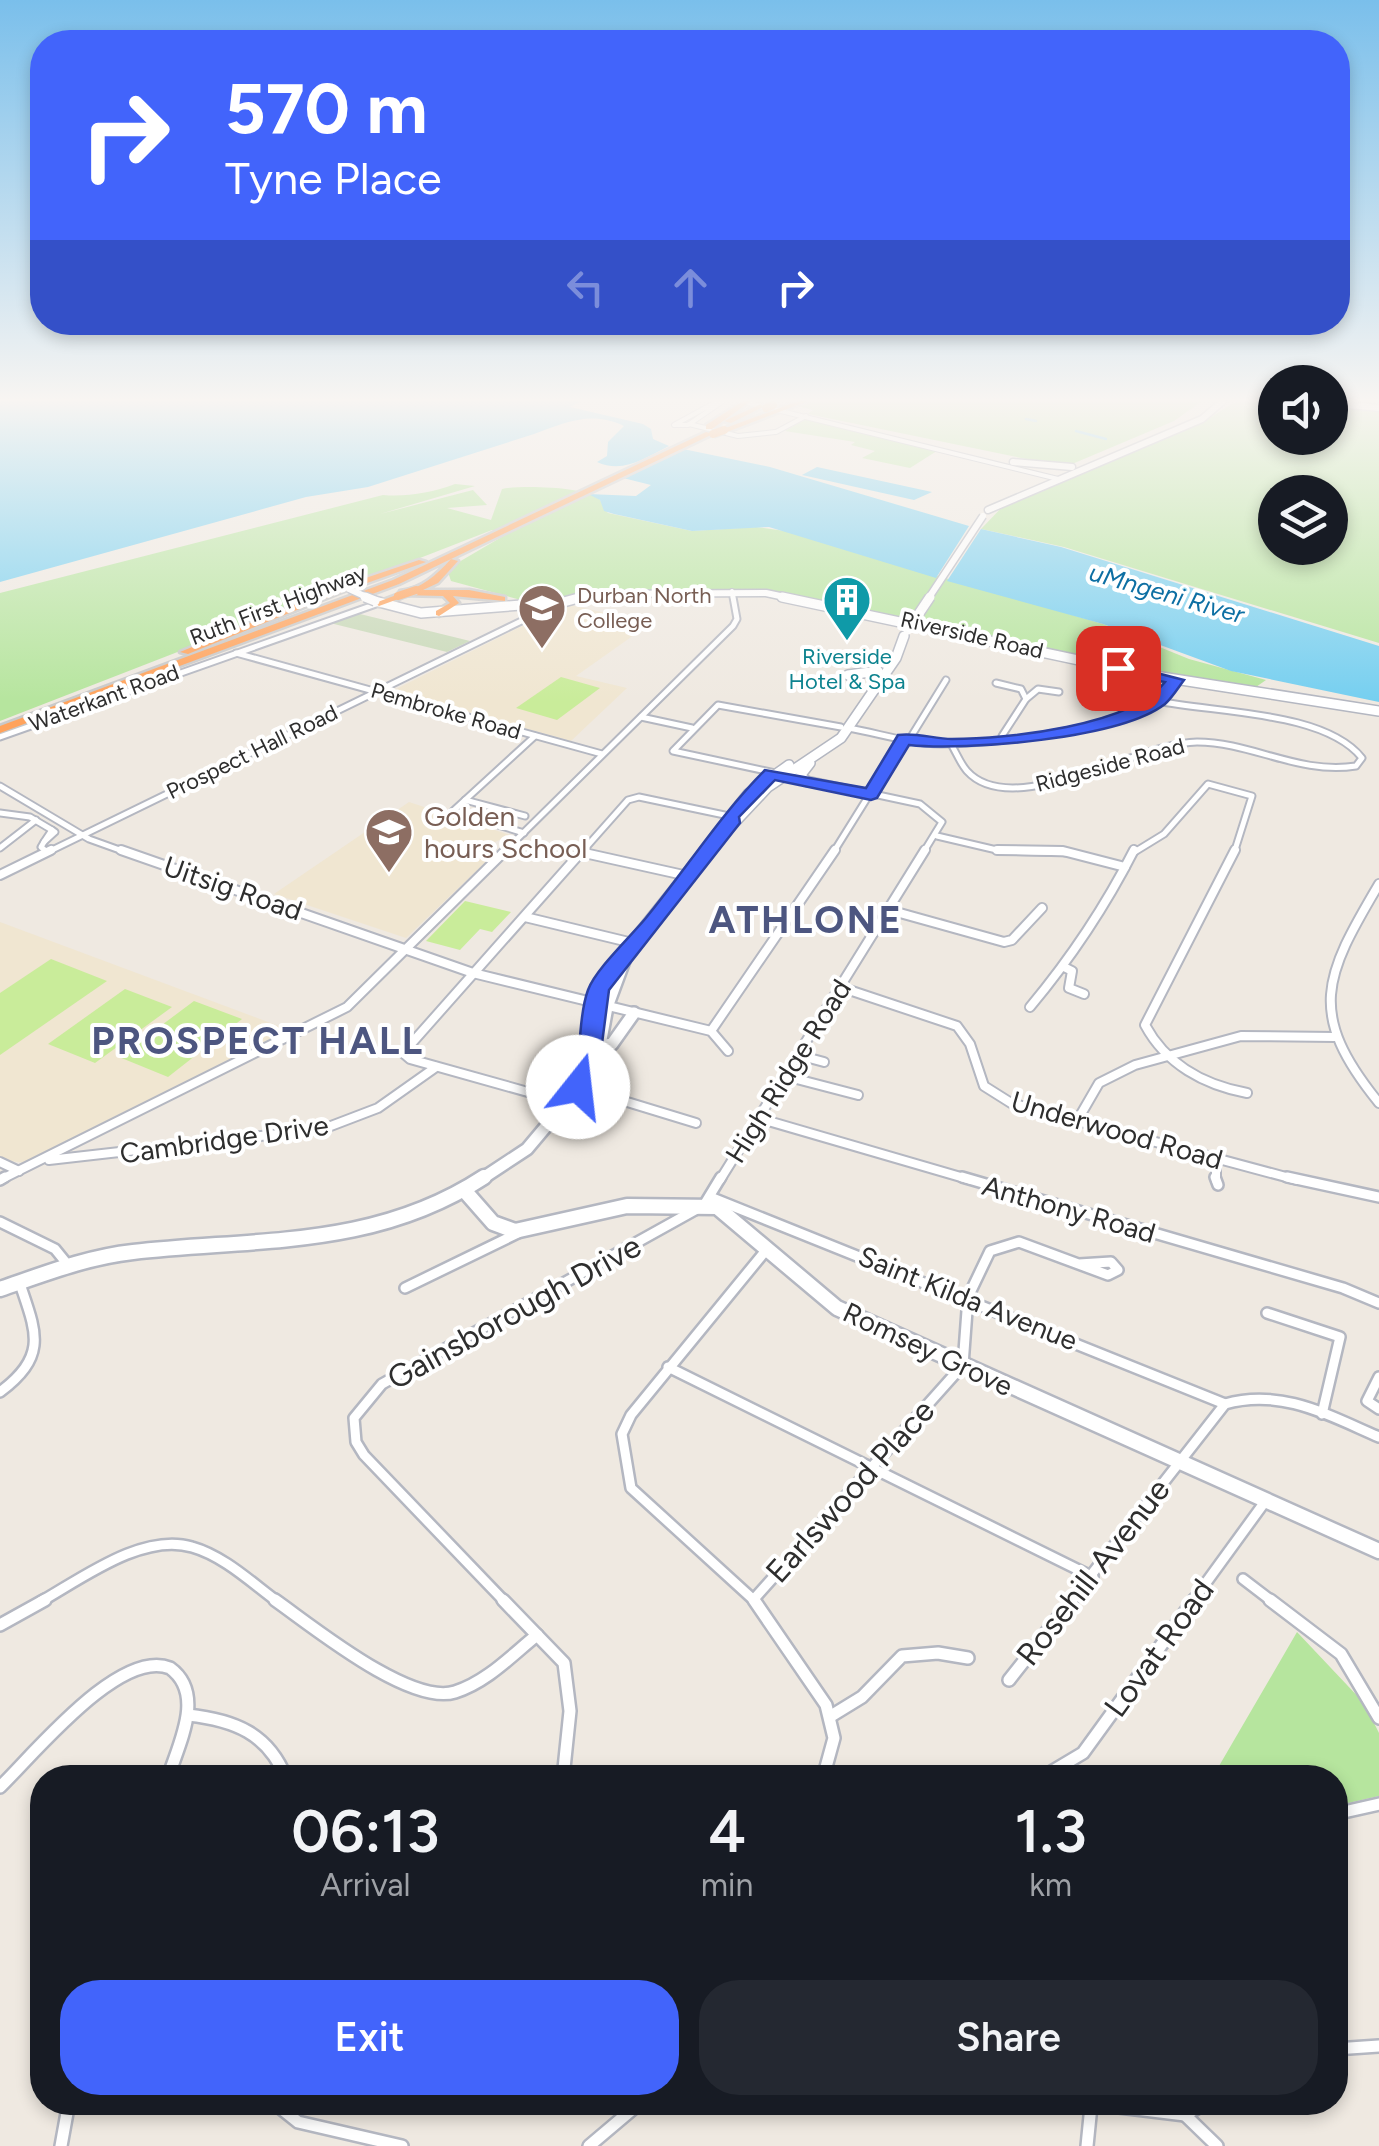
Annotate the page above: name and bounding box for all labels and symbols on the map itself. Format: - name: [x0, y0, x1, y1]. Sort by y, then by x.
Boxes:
- water label: uMngeni River: [1086, 557, 1249, 630]
- street label: Ruth First Highway: [186, 559, 370, 651]
- building icon: Riverside Hotel & Spa: [821, 574, 873, 642]
- school or university icon: Durban North College: [516, 582, 568, 650]
- place label: Durban North College: [577, 582, 712, 634]
- street label: Riverside Road: [898, 605, 1046, 665]
- pin: [1076, 626, 1161, 711]
- place label: Riverside Hotel & Spa: [788, 643, 906, 695]
- street label: Waterkant Road: [25, 658, 183, 738]
- street label: Pembroke Road: [368, 677, 524, 745]
- street label: Prospect Hall Road: [162, 699, 342, 805]
- street label: Ridgeside Road: [1033, 732, 1187, 798]
- place label: Golden hours School: [424, 799, 588, 865]
- school or university icon: Golden hours School: [363, 806, 415, 874]
- street label: Uitsig Road: [159, 848, 307, 928]
- district label: ATHLONE: [708, 897, 904, 943]
- street label: High Ridge Road: [718, 973, 858, 1169]
- district label: PROSPECT HALL: [91, 1018, 425, 1064]
- position arrow: [526, 1035, 630, 1139]
- street label: Underwood Road: [1007, 1084, 1227, 1176]
- street label: Cambridge Drive: [117, 1108, 331, 1170]
- street label: Anthony Road: [978, 1168, 1160, 1250]
- street label: Gainsborough Drive: [381, 1227, 647, 1397]
- street label: Saint Kilda Avenue: [854, 1239, 1082, 1357]
- street label: Romsey Grove: [838, 1295, 1018, 1403]
- street label: Earlswood Place: [758, 1392, 942, 1590]
- street label: Rosehill Avenue: [1008, 1471, 1178, 1673]
- street label: Lovat Road: [1096, 1572, 1222, 1724]

